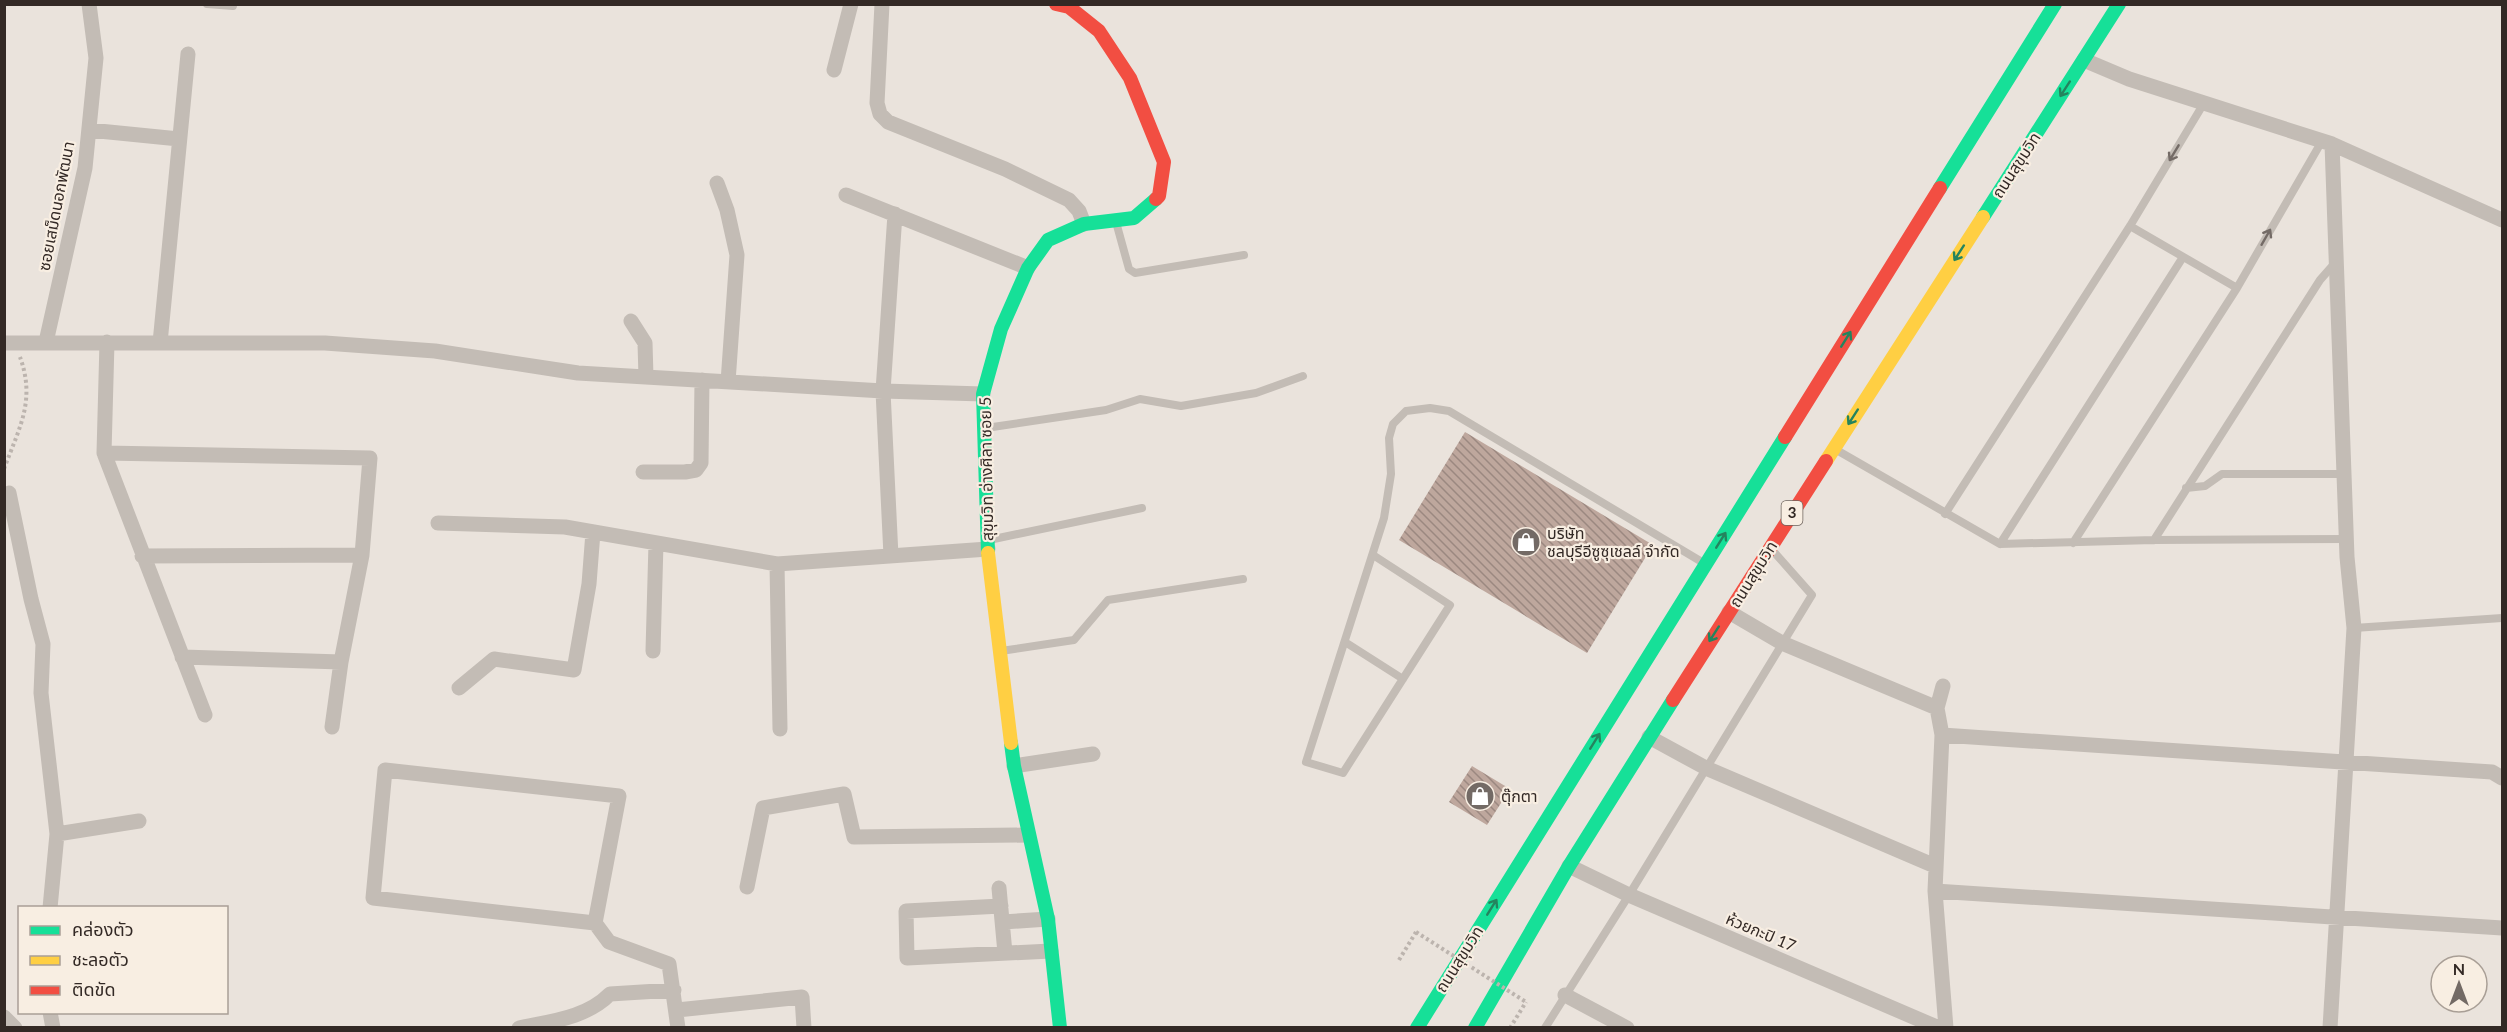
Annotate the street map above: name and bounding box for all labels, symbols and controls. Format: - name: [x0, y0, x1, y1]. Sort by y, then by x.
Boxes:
- one-way arrow: [2059, 81, 2071, 97]
- street label: ถนนสุขุมวิท: [1987, 128, 2045, 202]
- street label: ซอยเสม็ดนอกพัฒนา: [34, 140, 77, 272]
- one-way arrow: [2167, 144, 2179, 161]
- one-way arrow: [2260, 229, 2272, 246]
- one-way arrow: [1953, 244, 1965, 261]
- one-way arrow: [1841, 331, 1853, 348]
- street label: สุขุมวิท อ่างศิลา ซอย 5: [975, 397, 997, 541]
- one-way arrow: [1847, 408, 1859, 425]
- road number: 3: [1782, 501, 1802, 525]
- place label: บริษัท ชลบุรีอีซูซุเชลล์ จำกัด: [1547, 523, 1680, 561]
- shop icon: บริษัท ชลบุรีอีซูซุเชลล์ จำกัด: [1510, 526, 1542, 558]
- one-way arrow: [1715, 532, 1727, 549]
- street label: ถนนสุขุมวิท: [1725, 537, 1781, 611]
- one-way arrow: [1708, 626, 1721, 643]
- one-way arrow: [1590, 733, 1602, 750]
- shop icon: ตุ๊กตา: [1464, 780, 1496, 812]
- place label: ตุ๊กตา: [1501, 786, 1537, 806]
- one-way arrow: [1486, 899, 1498, 915]
- legend: [18, 906, 228, 1014]
- street label: ห้วยกะปิ 17: [1723, 908, 1799, 955]
- text: คล่องตัว: [72, 918, 134, 940]
- street label: ถนนสุขุมวิท: [1431, 922, 1487, 996]
- text: ชะลอตัว: [72, 948, 129, 970]
- north arrow: [2429, 954, 2489, 1014]
- text: N: [2453, 959, 2465, 978]
- text: ติดขัด: [72, 978, 115, 1000]

